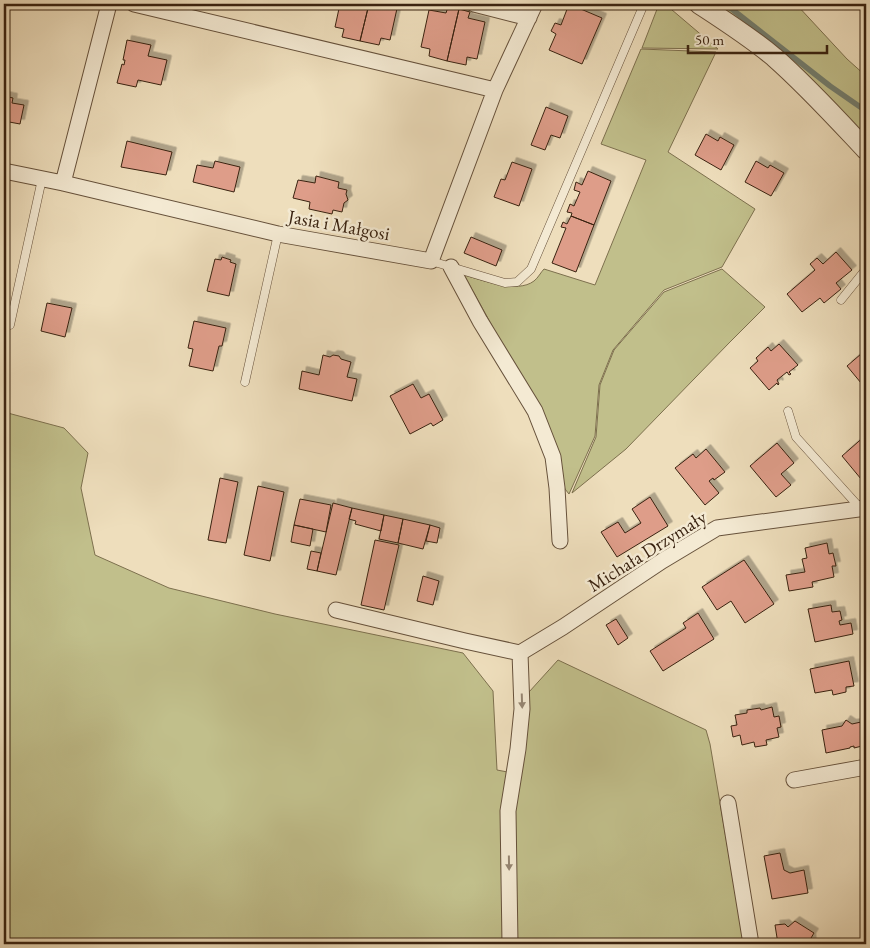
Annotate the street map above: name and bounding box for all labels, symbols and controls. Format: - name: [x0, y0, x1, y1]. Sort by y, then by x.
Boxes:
- scale bar: [688, 22, 826, 54]
- text: 50 m: [695, 30, 724, 49]
- street label: Jasia i Małgosi: [284, 203, 392, 246]
- street label: Michała Drzymały: [583, 504, 712, 598]
- one-way arrow: [518, 693, 526, 709]
- one-way arrow: [505, 855, 513, 871]

